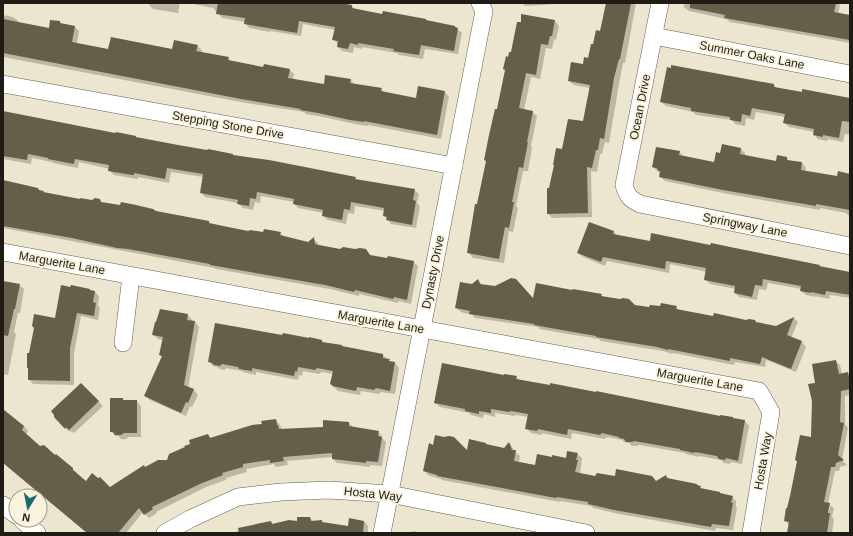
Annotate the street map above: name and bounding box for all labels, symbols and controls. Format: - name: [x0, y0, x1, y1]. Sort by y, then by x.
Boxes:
- street label: Summer Oaks Lane: [698, 38, 806, 72]
- street label: Ocean Drive: [627, 73, 653, 141]
- street label: Stepping Stone Drive: [171, 108, 285, 142]
- street label: Springway Lane: [701, 210, 789, 240]
- street label: Dynasty Drive: [419, 234, 447, 310]
- street label: Marguerite Lane: [18, 249, 107, 278]
- street label: Marguerite Lane: [337, 308, 426, 337]
- street label: Marguerite Lane: [656, 366, 745, 395]
- street label: Hosta Way: [751, 431, 775, 491]
- street label: Hosta Way: [343, 484, 403, 504]
- north arrow: [8, 488, 48, 528]
- text: N: [21, 511, 31, 524]

